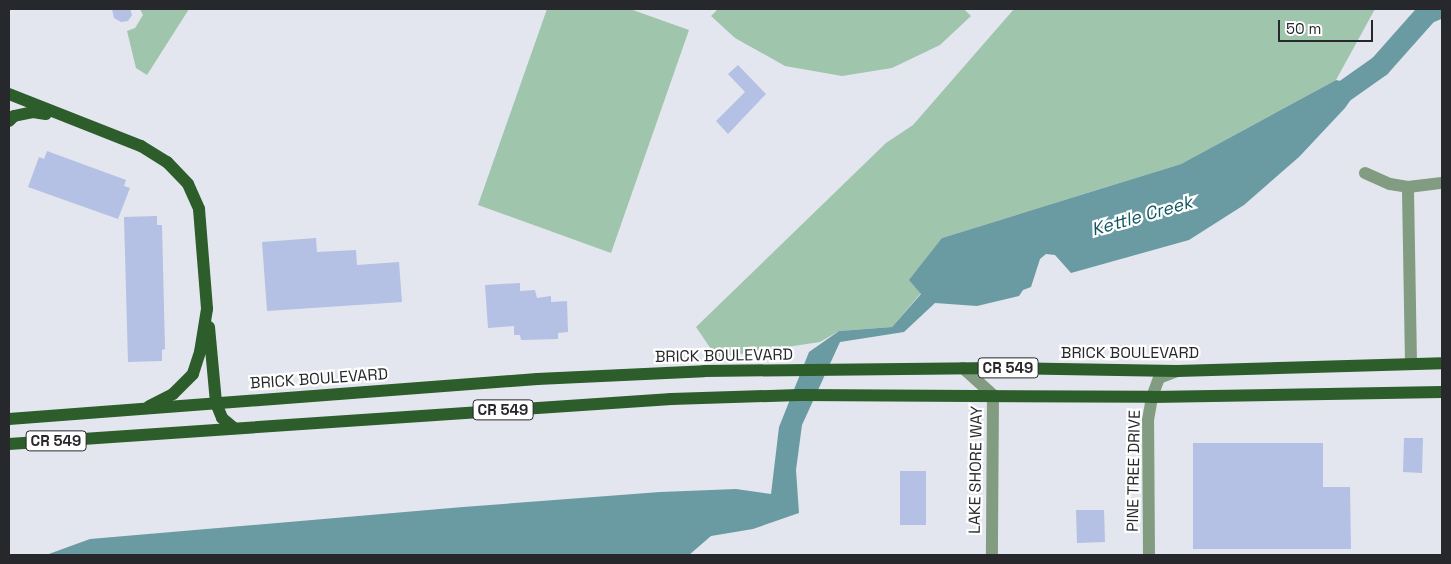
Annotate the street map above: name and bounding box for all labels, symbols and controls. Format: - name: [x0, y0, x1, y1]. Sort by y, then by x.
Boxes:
- scale bar: [1281, 10, 1376, 42]
- text: 50 m: [1286, 19, 1321, 38]
- water label: Kettle Creek: [1089, 191, 1195, 241]
- street label: BRICK BOULEVARD: [1061, 343, 1199, 363]
- street label: BRICK BOULEVARD: [655, 345, 793, 367]
- road number: CR 549: [977, 356, 1039, 380]
- street label: BRICK BOULEVARD: [249, 365, 389, 393]
- road number: CR 549: [472, 398, 534, 422]
- street label: LAKE SHORE WAY: [965, 406, 987, 534]
- street label: PINE TREE DRIVE: [1123, 410, 1145, 532]
- road number: CR 549: [25, 428, 87, 454]

